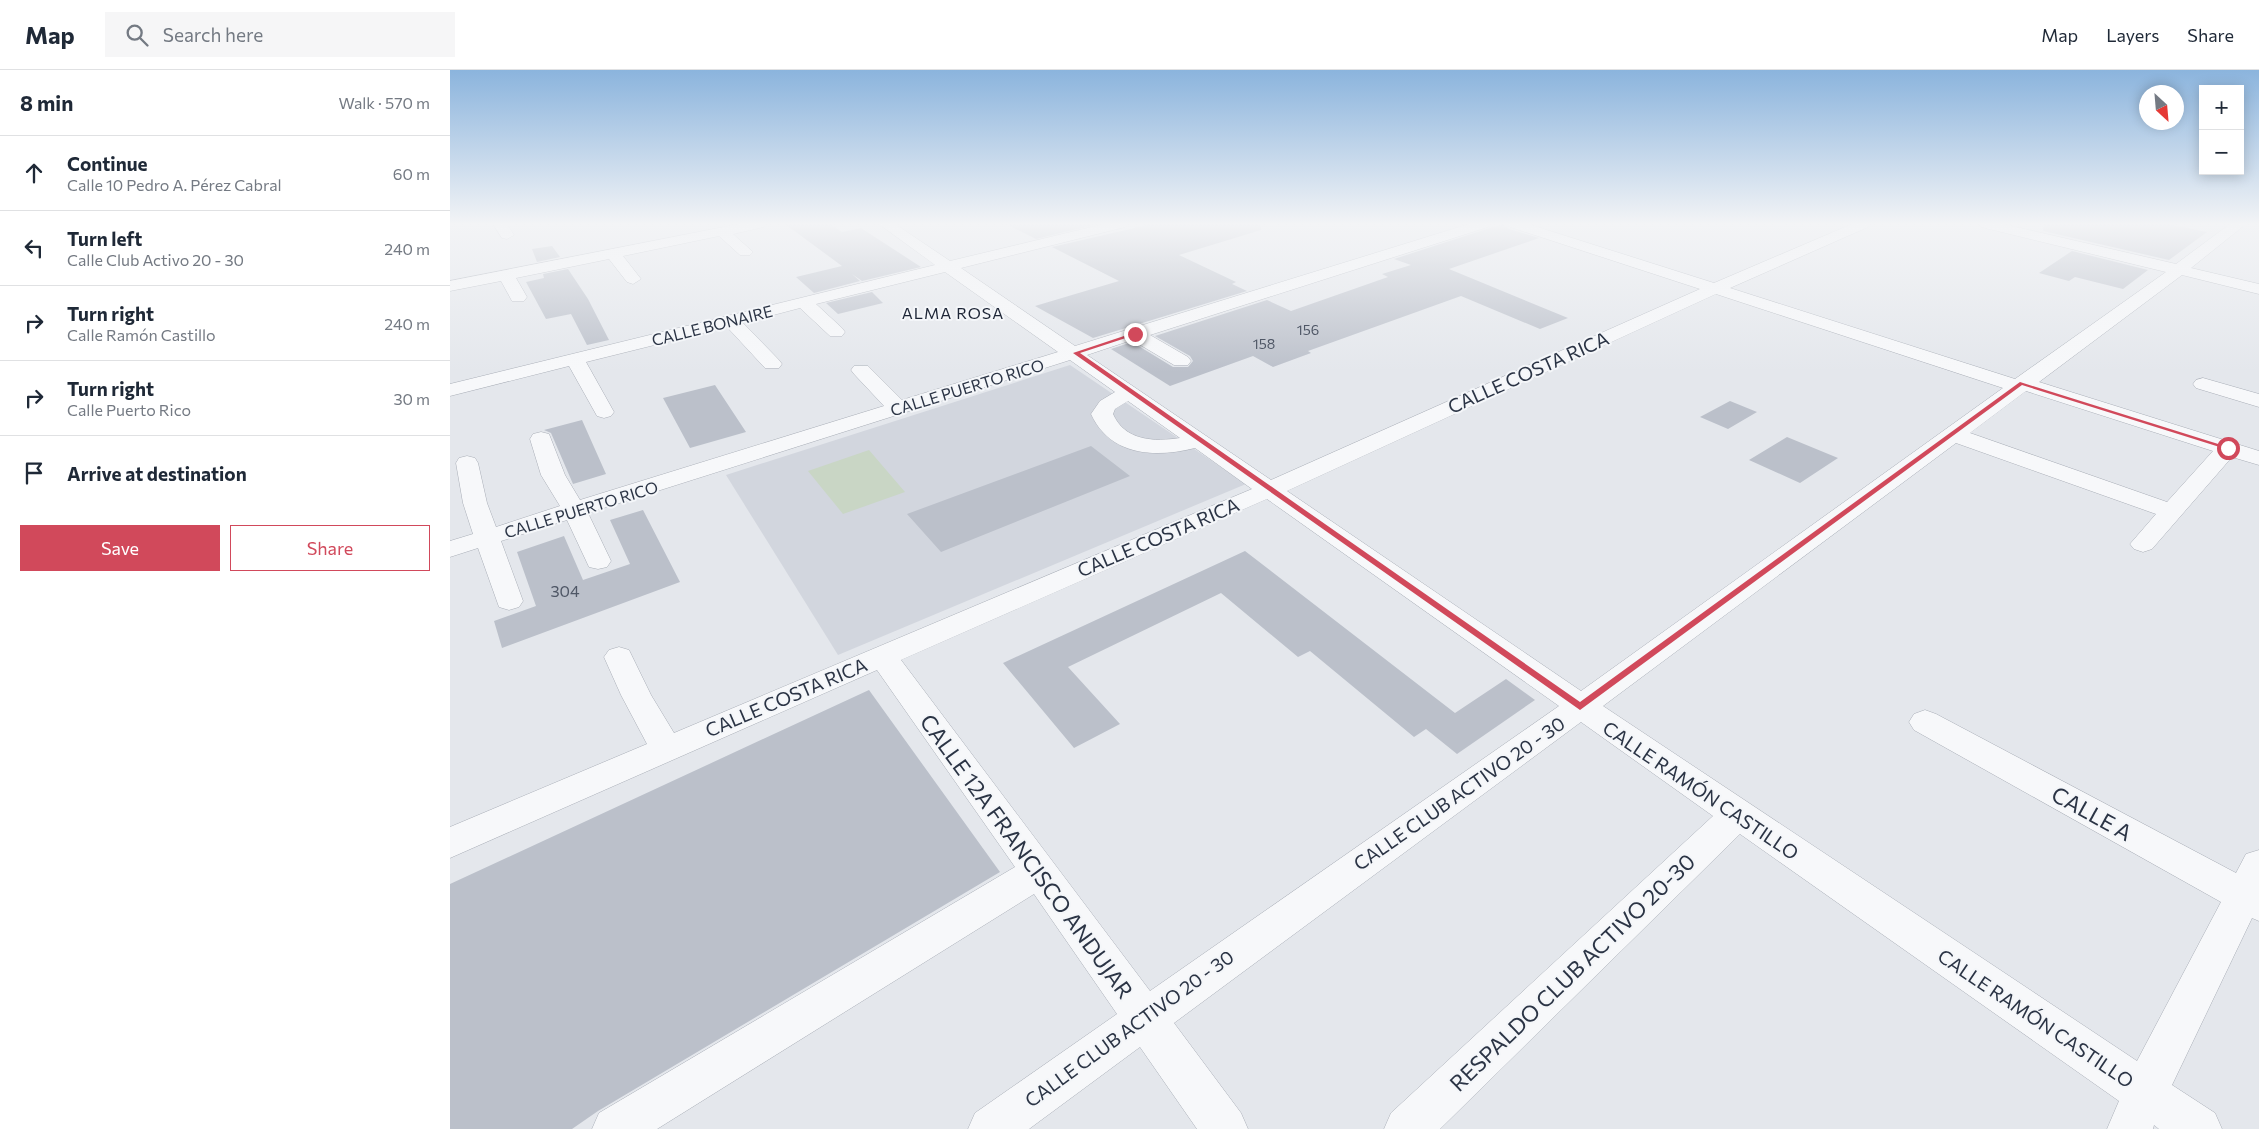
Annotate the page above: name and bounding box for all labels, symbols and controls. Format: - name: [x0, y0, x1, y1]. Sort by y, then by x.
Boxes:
- search box: [105, 12, 455, 57]
- text: Map: [25, 20, 75, 49]
- icon: search: [123, 21, 151, 49]
- text: Search here: [163, 23, 263, 46]
- text: Map: [2041, 24, 2078, 46]
- text: Layers: [2106, 24, 2159, 46]
- text: Share: [2187, 24, 2234, 46]
- north arrow: [2139, 85, 2184, 130]
- map controls: [2199, 85, 2244, 175]
- button: +: [2199, 85, 2244, 130]
- text: 8 min: [20, 90, 73, 115]
- text: Walk · 570 m: [338, 93, 430, 112]
- button: −: [2199, 130, 2244, 175]
- text: Continue: [67, 152, 147, 175]
- icon: ahead: [20, 159, 48, 187]
- text: 60 m: [393, 164, 430, 183]
- text: Calle 10 Pedro A. Pérez Cabral: [67, 175, 282, 194]
- text: Turn left: [67, 227, 142, 250]
- icon: left: [20, 234, 48, 262]
- text: 240 m: [384, 239, 430, 258]
- text: Calle Club Activo 20 - 30: [67, 250, 244, 269]
- street label: CALLE BONAIRE: [650, 301, 774, 349]
- text: Turn right: [67, 302, 154, 325]
- district label: ALMA ROSA: [902, 303, 1004, 322]
- icon: right: [20, 309, 48, 337]
- text: 240 m: [384, 314, 430, 333]
- house number: 156: [1297, 321, 1319, 338]
- route end: [1124, 323, 1147, 346]
- text: Calle Ramón Castillo: [67, 325, 216, 344]
- street label: CALLE COSTA RICA: [1444, 326, 1612, 418]
- house number: 158: [1253, 335, 1275, 352]
- street label: CALLE PUERTO RICO: [888, 355, 1046, 419]
- text: Turn right: [67, 377, 154, 400]
- icon: right: [20, 384, 48, 412]
- text: 30 m: [393, 389, 430, 408]
- text: Calle Puerto Rico: [67, 400, 191, 419]
- route start: [2217, 437, 2240, 460]
- icon: arrive: [20, 459, 48, 487]
- text: Arrive at destination: [67, 462, 247, 485]
- street label: CALLE PUERTO RICO: [502, 477, 660, 541]
- street label: CALLE COSTA RICA: [1074, 492, 1242, 582]
- button: Save: [20, 525, 220, 571]
- button: Share: [230, 525, 430, 571]
- house number: 304: [550, 581, 580, 600]
- street label: CALLE COSTA RICA: [702, 652, 870, 742]
- street label: CALLE 12A FRANCISCO ANDUJAR: [915, 709, 1139, 1004]
- street label: CALLE CLUB ACTIVO 20 - 30: [1349, 711, 1569, 875]
- street label: CALLE RAMÓN CASTILLO: [1599, 715, 1804, 864]
- street label: CALLE A: [2047, 780, 2137, 846]
- street label: RESPALDO CLUB ACTIVO 20-30: [1444, 847, 1700, 1097]
- street label: CALLE RAMÓN CASTILLO: [1934, 943, 2139, 1092]
- street label: CALLE CLUB ACTIVO 20 - 30: [1020, 944, 1238, 1112]

